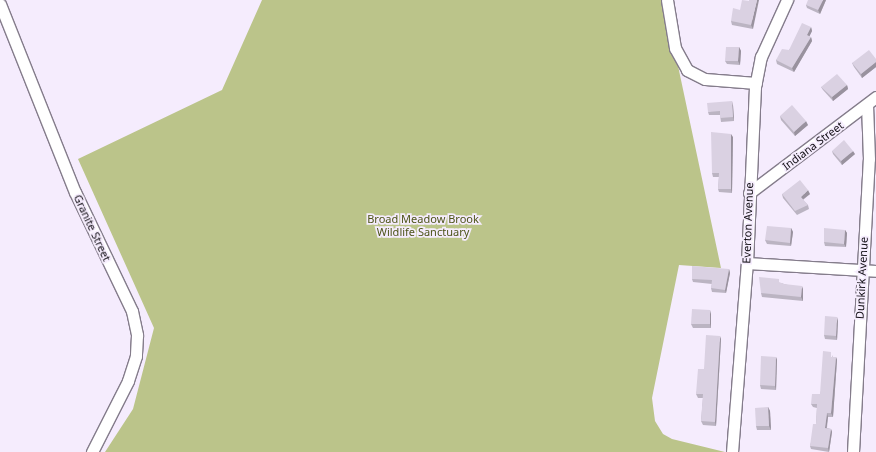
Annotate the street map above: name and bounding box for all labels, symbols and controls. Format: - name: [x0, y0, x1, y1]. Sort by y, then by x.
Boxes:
- street label: Indiana Street: [780, 119, 846, 173]
- street label: Everton Avenue: [740, 182, 756, 264]
- street label: Granite Street: [71, 193, 113, 263]
- park label: Broad Meadow Brook Wildlife Sanctuary: [367, 213, 479, 239]
- street label: Dunkirk Avenue: [853, 237, 871, 319]

